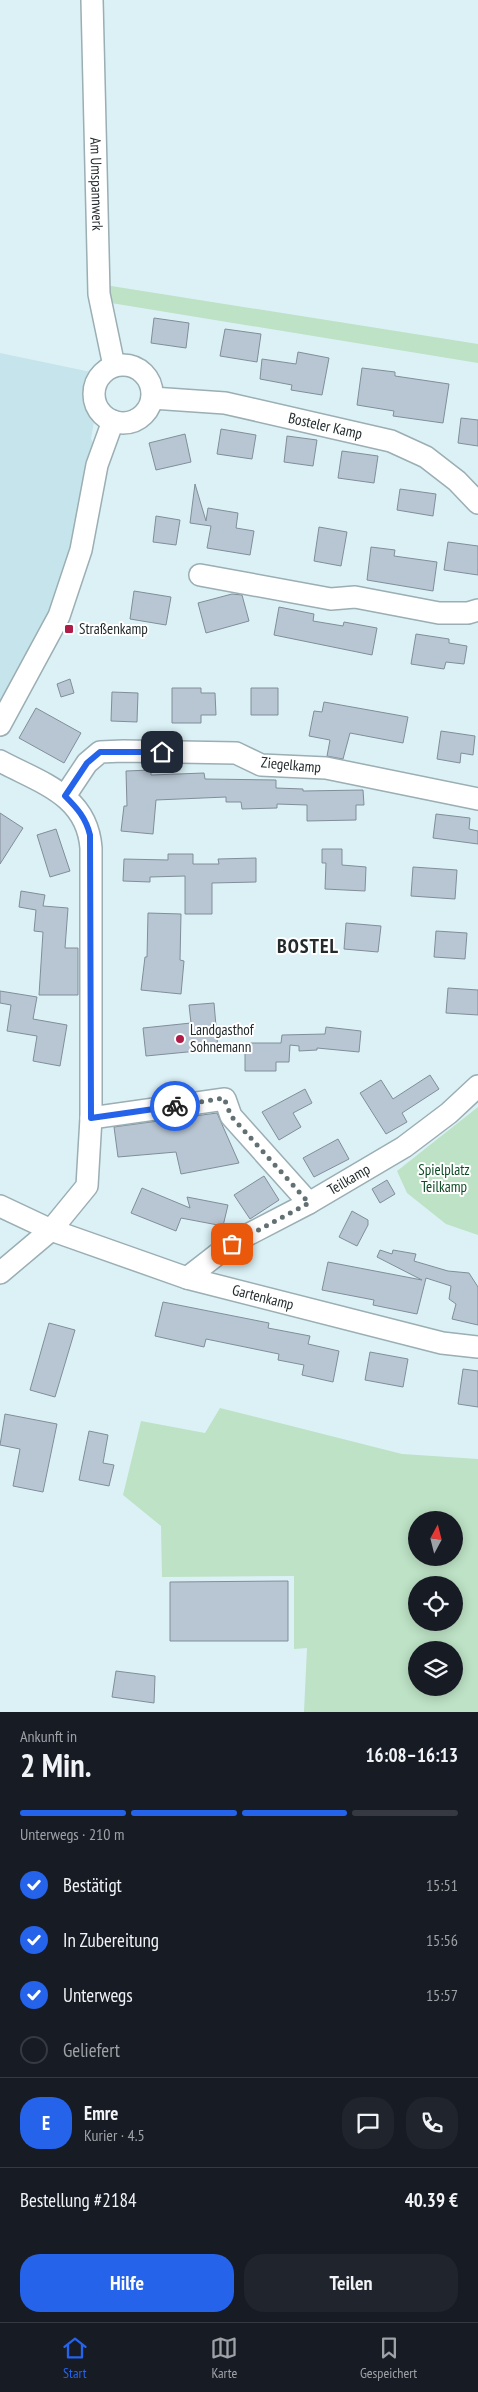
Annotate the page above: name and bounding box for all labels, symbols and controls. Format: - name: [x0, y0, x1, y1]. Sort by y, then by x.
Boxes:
- street label: Am Umspannwerk: [86, 137, 107, 231]
- street label: Bosteler Kamp: [287, 408, 364, 443]
- place label: Straßenkamp: [79, 619, 148, 638]
- marker: Straßenkamp: [63, 623, 75, 635]
- pin: [141, 731, 183, 773]
- icon: home: [148, 738, 176, 766]
- street label: Ziegelkamp: [260, 752, 322, 777]
- district label: BOSTEL: [277, 933, 339, 959]
- place label: Landgasthof Sohnemann: [190, 1020, 255, 1056]
- marker: Landgasthof Sohnemann: [174, 1033, 186, 1045]
- courier: [150, 1081, 200, 1131]
- icon: bike: [161, 1092, 189, 1120]
- street label: Teilkamp: [324, 1159, 373, 1199]
- park label: Spielplatz Teilkamp: [418, 1160, 470, 1196]
- pin: [211, 1223, 253, 1265]
- icon: bag: [218, 1230, 246, 1258]
- street label: Gartenkamp: [230, 1280, 296, 1314]
- north arrow: [408, 1511, 462, 1566]
- map controls: [408, 1511, 463, 1696]
- button: locate: [408, 1576, 463, 1631]
- button: layers: [408, 1641, 463, 1696]
- text: Ankunft in: [20, 1726, 77, 1746]
- text: 16:08–16:13: [365, 1743, 458, 1767]
- text: 2 Min.: [20, 1744, 91, 1786]
- text: Unterwegs · 210 m: [20, 1824, 124, 1844]
- icon: check: [20, 1871, 48, 1899]
- text: Bestätigt: [63, 1873, 122, 1897]
- text: 15:51: [426, 1875, 458, 1895]
- icon: check: [20, 1926, 48, 1954]
- text: In Zubereitung: [63, 1928, 159, 1952]
- text: 15:56: [426, 1930, 458, 1950]
- icon: check: [20, 1981, 48, 2009]
- text: Unterwegs: [63, 1983, 133, 2007]
- text: 15:57: [426, 1985, 458, 2005]
- text: Geliefert: [63, 2038, 120, 2062]
- button: chat: [342, 2097, 394, 2149]
- button: phone: [406, 2097, 458, 2149]
- text: Emre: [84, 2101, 118, 2125]
- text: E: [42, 2111, 50, 2135]
- text: Kurier · 4.5: [84, 2125, 145, 2145]
- text: Bestellung #2184: [20, 2188, 137, 2212]
- text: 40.39 €: [405, 2188, 458, 2212]
- button: Hilfe: [20, 2254, 234, 2312]
- button: Teilen: [244, 2254, 458, 2312]
- tab: Start: [61, 2334, 89, 2382]
- tab: Karte: [210, 2334, 238, 2382]
- tab: Gespeichert: [360, 2334, 417, 2382]

